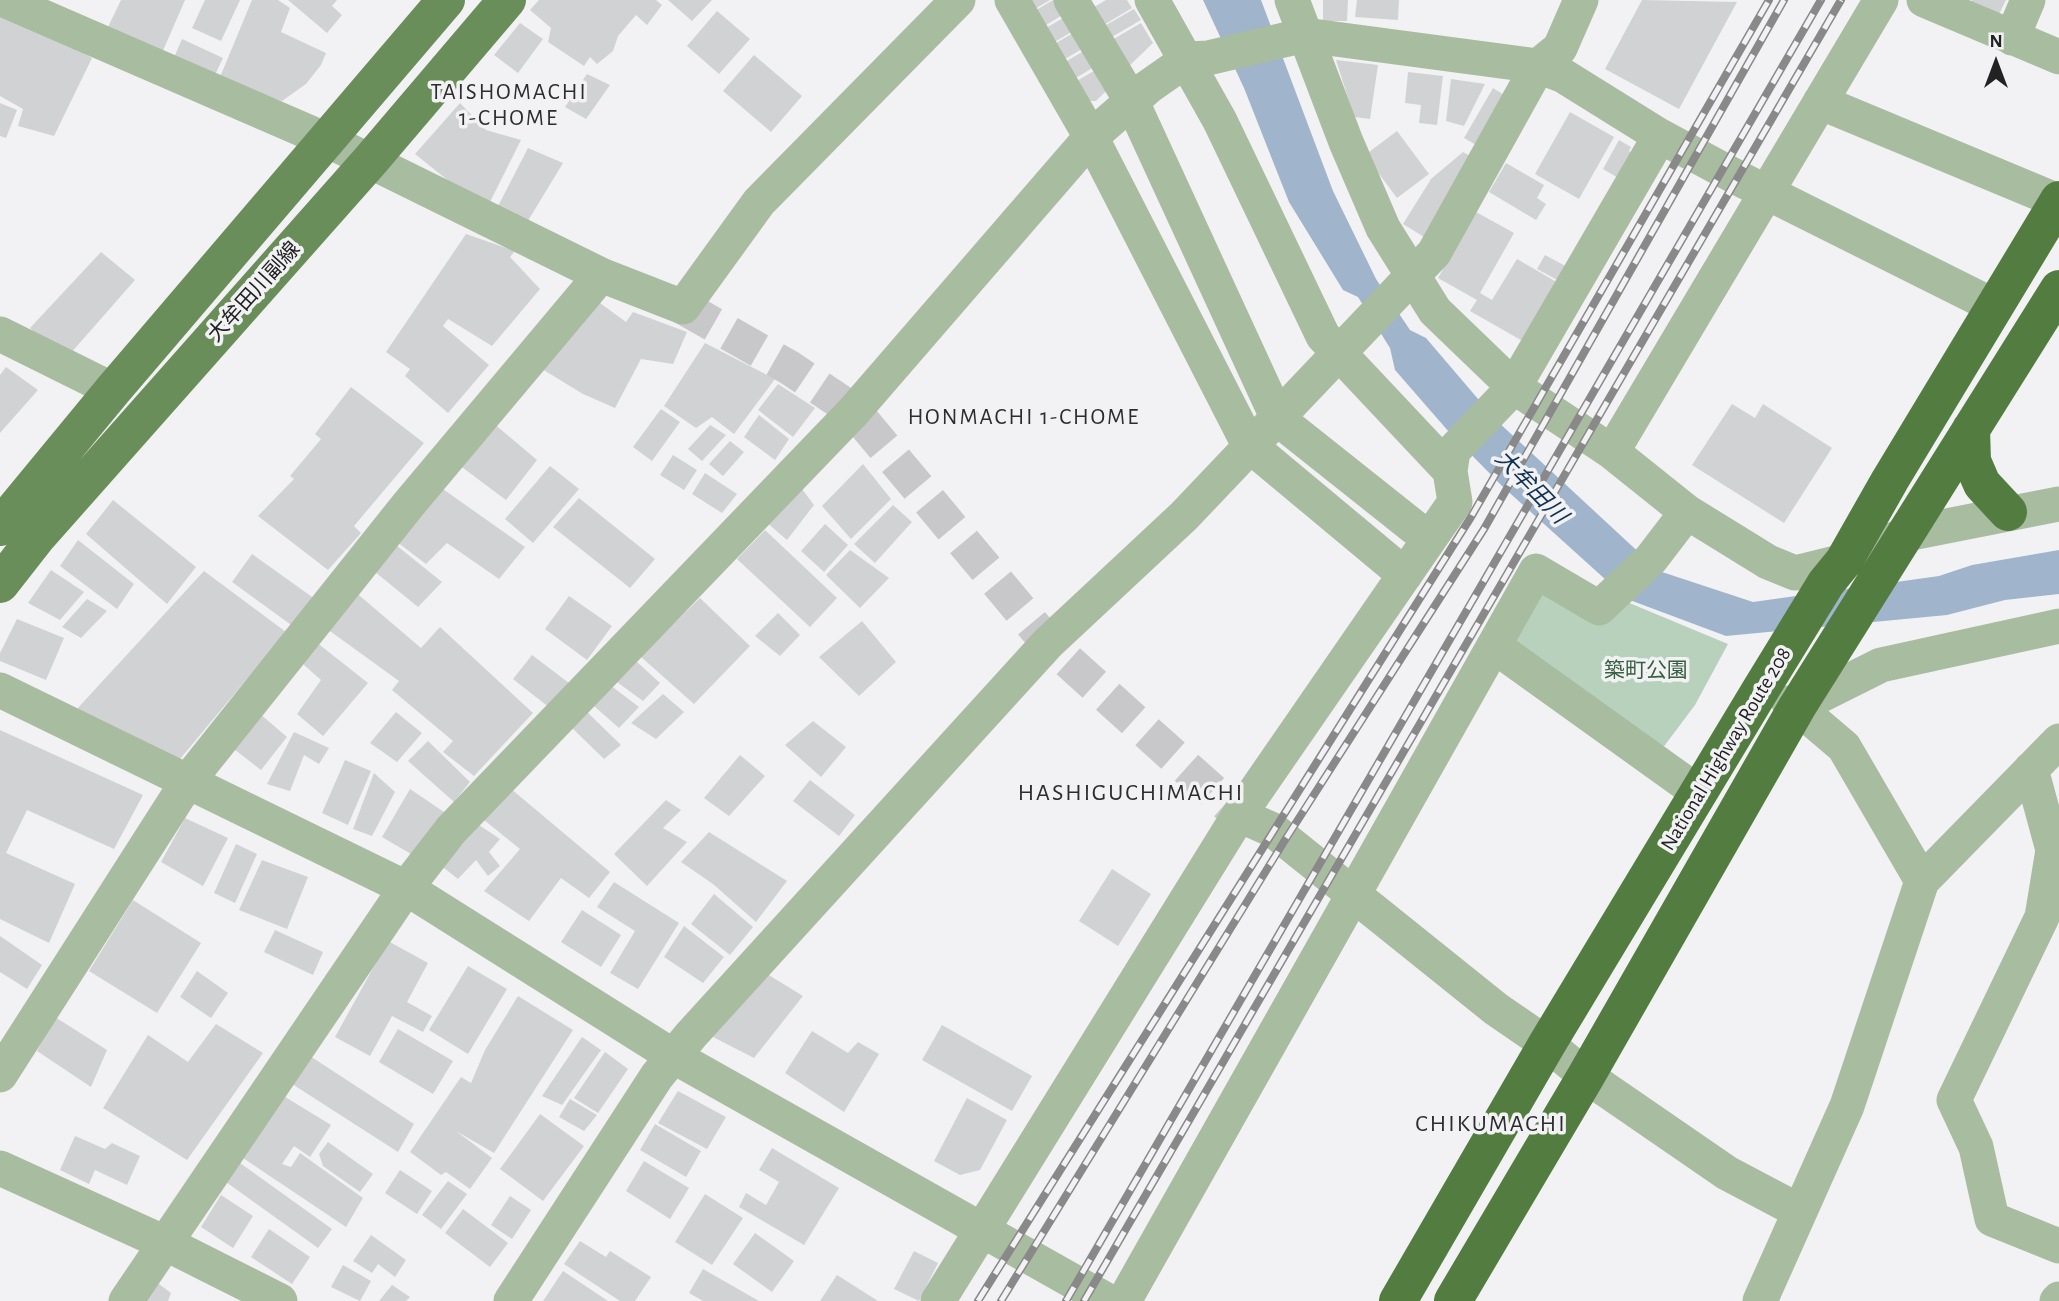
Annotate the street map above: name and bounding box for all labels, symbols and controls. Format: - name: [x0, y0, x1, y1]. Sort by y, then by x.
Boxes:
- north arrow: [1961, 28, 2031, 98]
- text: N: [1989, 32, 2003, 51]
- district label: TAISHOMACHI 1-CHOME: [432, 78, 586, 132]
- street label: 大牟田川副線: [202, 237, 306, 347]
- district label: HONMACHI 1-CHOME: [910, 403, 1138, 431]
- water label: 大牟田川: [1489, 444, 1573, 530]
- street label: National Highway Route 208: [1655, 643, 1797, 855]
- park label: 築町公園: [1604, 658, 1688, 684]
- district label: HASHIGUCHIMACHI: [1020, 779, 1242, 807]
- district label: CHIKUMACHI: [1417, 1110, 1565, 1138]

